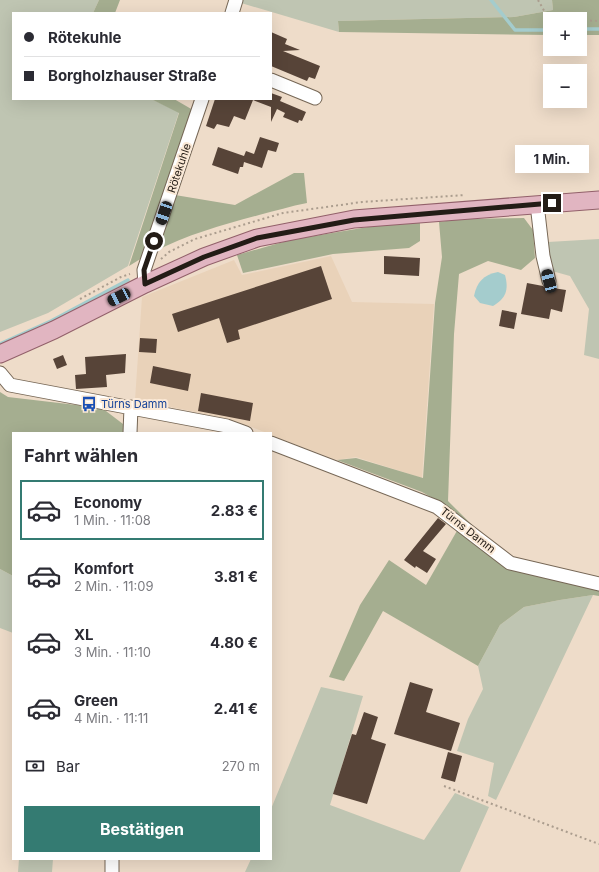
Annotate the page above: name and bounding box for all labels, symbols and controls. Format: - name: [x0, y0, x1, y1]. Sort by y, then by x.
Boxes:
- map controls: [543, 12, 587, 108]
- button: +: [543, 12, 587, 56]
- text: Rötekuhle: [48, 28, 122, 47]
- button: −: [543, 64, 587, 108]
- text: Borgholzhauser Straße: [48, 66, 217, 85]
- street label: Rötekuhle: [164, 141, 194, 195]
- callout: 1 Min.: [515, 145, 589, 173]
- text: 1 Min.: [534, 151, 570, 167]
- route end: [543, 194, 561, 212]
- car: [154, 200, 174, 226]
- route start: [145, 232, 163, 250]
- car: [540, 268, 558, 294]
- car: [106, 286, 132, 308]
- bus stop icon: Türns Damm: [80, 395, 98, 413]
- place label: Türns Damm: [101, 397, 167, 411]
- text: Fahrt wählen: [24, 445, 138, 466]
- icon: car: [26, 492, 62, 528]
- text: Economy: [74, 493, 142, 512]
- text: 2.83 €: [211, 501, 258, 520]
- street label: Türns Damm: [438, 504, 498, 556]
- text: 1 Min. · 11:08: [74, 512, 151, 528]
- icon: car: [26, 558, 62, 594]
- text: Komfort: [74, 559, 134, 578]
- text: 3.81 €: [214, 567, 258, 586]
- text: 2 Min. · 11:09: [74, 578, 154, 594]
- icon: car: [26, 624, 62, 660]
- text: XL: [74, 625, 94, 644]
- text: 4.80 €: [210, 633, 258, 652]
- text: 3 Min. · 11:10: [74, 644, 151, 660]
- icon: car: [26, 690, 62, 726]
- text: Green: [74, 691, 118, 710]
- text: 2.41 €: [214, 699, 258, 718]
- text: 4 Min. · 11:11: [74, 710, 148, 726]
- icon: cash: [24, 755, 46, 777]
- text: Bar: [56, 757, 80, 776]
- text: 270 m: [222, 758, 260, 774]
- button: Bestätigen: [24, 806, 260, 852]

